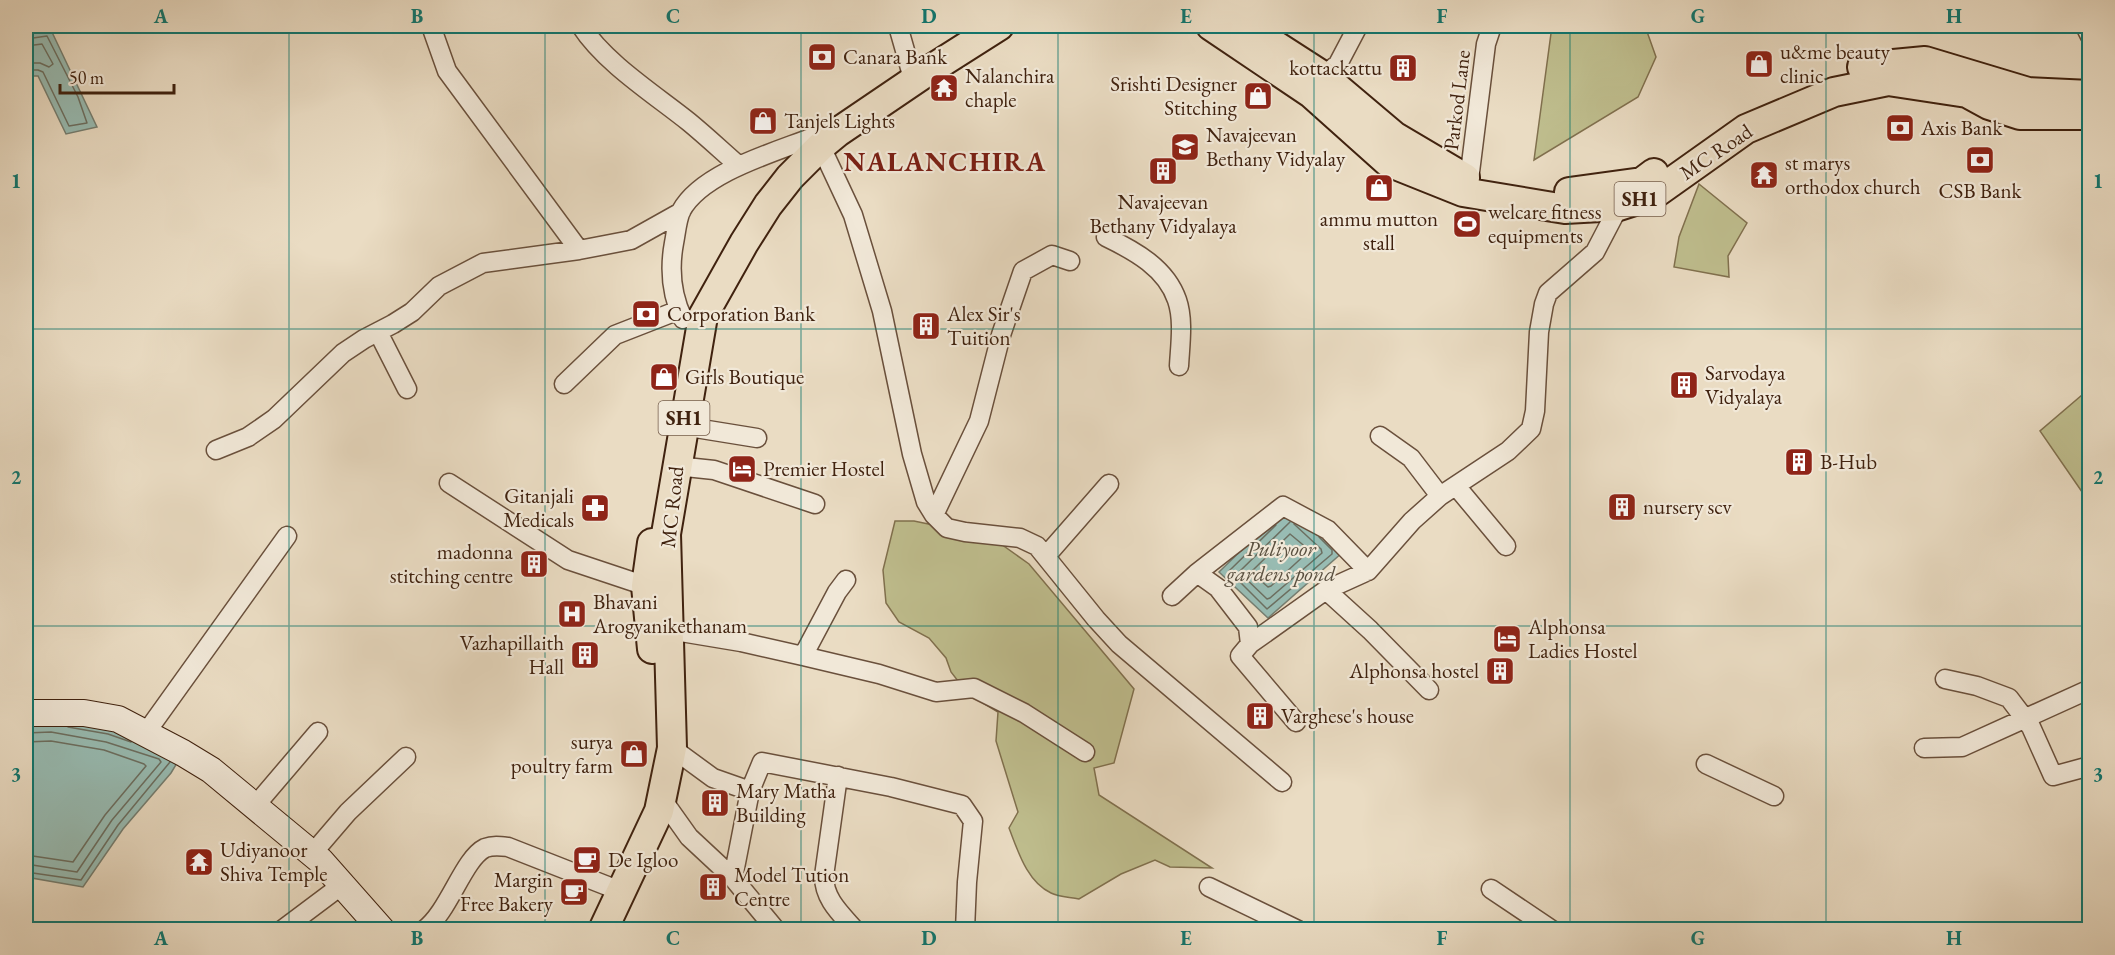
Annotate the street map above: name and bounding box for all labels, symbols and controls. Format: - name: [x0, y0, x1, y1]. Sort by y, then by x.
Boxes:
- text: A: [153, 3, 169, 29]
- text: B: [411, 3, 423, 29]
- text: C: [666, 3, 680, 29]
- text: D: [921, 3, 937, 29]
- text: E: [1180, 3, 1192, 29]
- text: F: [1437, 3, 1448, 29]
- text: G: [1691, 3, 1705, 29]
- text: H: [1946, 3, 1962, 29]
- place label: u&me beauty clinic: [1780, 38, 1891, 89]
- bank icon: Canara Bank: [806, 41, 838, 73]
- place label: Canara Bank: [843, 43, 948, 70]
- street label: Parkod Lane: [1437, 48, 1476, 152]
- shop icon: u&me beauty clinic: [1743, 48, 1775, 80]
- building icon: kottackattu: [1387, 52, 1419, 84]
- place label: kottackattu: [1289, 54, 1382, 81]
- scale bar: [60, 57, 174, 95]
- place label: Nalanchira chaple: [965, 62, 1055, 113]
- text: 50 m: [69, 66, 104, 89]
- place label: Srishti Designer Stitching: [1110, 70, 1238, 121]
- temple icon: Nalanchira chaple: [928, 72, 960, 104]
- shop icon: Srishti Designer Stitching: [1242, 80, 1274, 112]
- shop icon: Tanjels Lights: [747, 105, 779, 137]
- place label: Tanjels Lights: [784, 107, 895, 134]
- bank icon: Axis Bank: [1884, 112, 1916, 144]
- place label: Axis Bank: [1920, 114, 2003, 141]
- street label: MC Road: [1674, 117, 1758, 186]
- place label: Navajeevan Bethany Vidyalay: [1206, 121, 1346, 172]
- school or university icon: Navajeevan Bethany Vidyalay: [1169, 131, 1201, 163]
- district label: NALANCHIRA: [843, 144, 1047, 179]
- bank icon: CSB Bank: [1964, 144, 1996, 176]
- place label: st marys orthodox church: [1785, 149, 1921, 200]
- building icon: Navajeevan Bethany Vidyalaya: [1147, 155, 1179, 187]
- temple icon: st marys orthodox church: [1748, 159, 1780, 191]
- text: 1: [11, 168, 21, 194]
- text: 1: [2093, 168, 2103, 194]
- shop icon: ammu mutton stall: [1363, 172, 1395, 204]
- place label: CSB Bank: [1939, 177, 2023, 204]
- road number: SH1: [1614, 182, 1666, 216]
- place label: Navajeevan Bethany Vidyalaya: [1089, 188, 1237, 239]
- place label: welcare fitness equipments: [1488, 198, 1602, 249]
- place label: ammu mutton stall: [1320, 205, 1438, 256]
- sports icon: welcare fitness equipments: [1451, 208, 1483, 240]
- bank icon: Corporation Bank: [630, 298, 662, 330]
- place label: Corporation Bank: [667, 300, 816, 327]
- place label: Alex Sir's Tuition: [946, 300, 1021, 351]
- building icon: Alex Sir's Tuition: [910, 310, 942, 342]
- place label: Sarvodaya Vidyalaya: [1705, 359, 1786, 410]
- shop icon: Girls Boutique: [648, 361, 680, 393]
- place label: Girls Boutique: [685, 363, 804, 390]
- building icon: Sarvodaya Vidyalaya: [1668, 369, 1700, 401]
- road number: SH1: [658, 401, 710, 435]
- building icon: B-Hub: [1783, 446, 1815, 478]
- place label: B-Hub: [1820, 448, 1877, 475]
- hotel icon: Premier Hostel: [726, 453, 758, 485]
- place label: Premier Hostel: [763, 455, 885, 482]
- text: 2: [11, 464, 22, 490]
- street label: MC Road: [654, 464, 689, 549]
- text: 2: [2093, 464, 2104, 490]
- place label: Gitanjali Medicals: [503, 482, 574, 533]
- building icon: nursery scv: [1606, 491, 1638, 523]
- pharmacy icon: Gitanjali Medicals: [579, 492, 611, 524]
- place label: nursery scv: [1643, 493, 1732, 520]
- water label: Puliyoor gardens pond: [1223, 534, 1336, 588]
- place label: madonna stitching centre: [390, 538, 514, 589]
- building icon: madonna stitching centre: [518, 548, 550, 580]
- place label: Bhavani Arogyanikethanam: [592, 588, 747, 639]
- hospital icon: Bhavani Arogyanikethanam: [556, 598, 588, 630]
- place label: Alphonsa Ladies Hostel: [1527, 613, 1638, 664]
- hotel icon: Alphonsa Ladies Hostel: [1491, 623, 1523, 655]
- place label: Vazhapillaith Hall: [460, 629, 564, 680]
- building icon: Vazhapillaith Hall: [569, 639, 601, 671]
- building icon: Alphonsa hostel: [1484, 655, 1516, 687]
- place label: Alphonsa hostel: [1348, 657, 1479, 684]
- building icon: Varghese's house: [1244, 700, 1276, 732]
- place label: Varghese's house: [1281, 702, 1414, 729]
- place label: surya poultry farm: [511, 728, 614, 779]
- shop icon: surya poultry farm: [618, 738, 650, 770]
- text: 3: [11, 761, 21, 787]
- text: 3: [2093, 761, 2103, 787]
- place label: Mary Matha Building: [736, 777, 837, 828]
- building icon: Mary Matha Building: [699, 787, 731, 819]
- place label: Udiyanoor Shiva Temple: [220, 836, 327, 887]
- cafe icon: De Igloo: [571, 844, 603, 876]
- temple icon: Udiyanoor Shiva Temple: [183, 846, 215, 878]
- place label: De Igloo: [608, 846, 678, 873]
- place label: Model Tution Centre: [734, 861, 849, 912]
- place label: Margin Free Bakery: [460, 866, 554, 917]
- building icon: Model Tution Centre: [697, 871, 729, 903]
- cafe icon: Margin Free Bakery: [558, 876, 590, 908]
- text: A: [153, 925, 169, 951]
- text: B: [411, 925, 423, 951]
- text: C: [666, 925, 680, 951]
- text: D: [921, 925, 937, 951]
- text: E: [1180, 925, 1192, 951]
- text: F: [1437, 925, 1448, 951]
- text: G: [1691, 925, 1705, 951]
- text: H: [1946, 925, 1962, 951]

